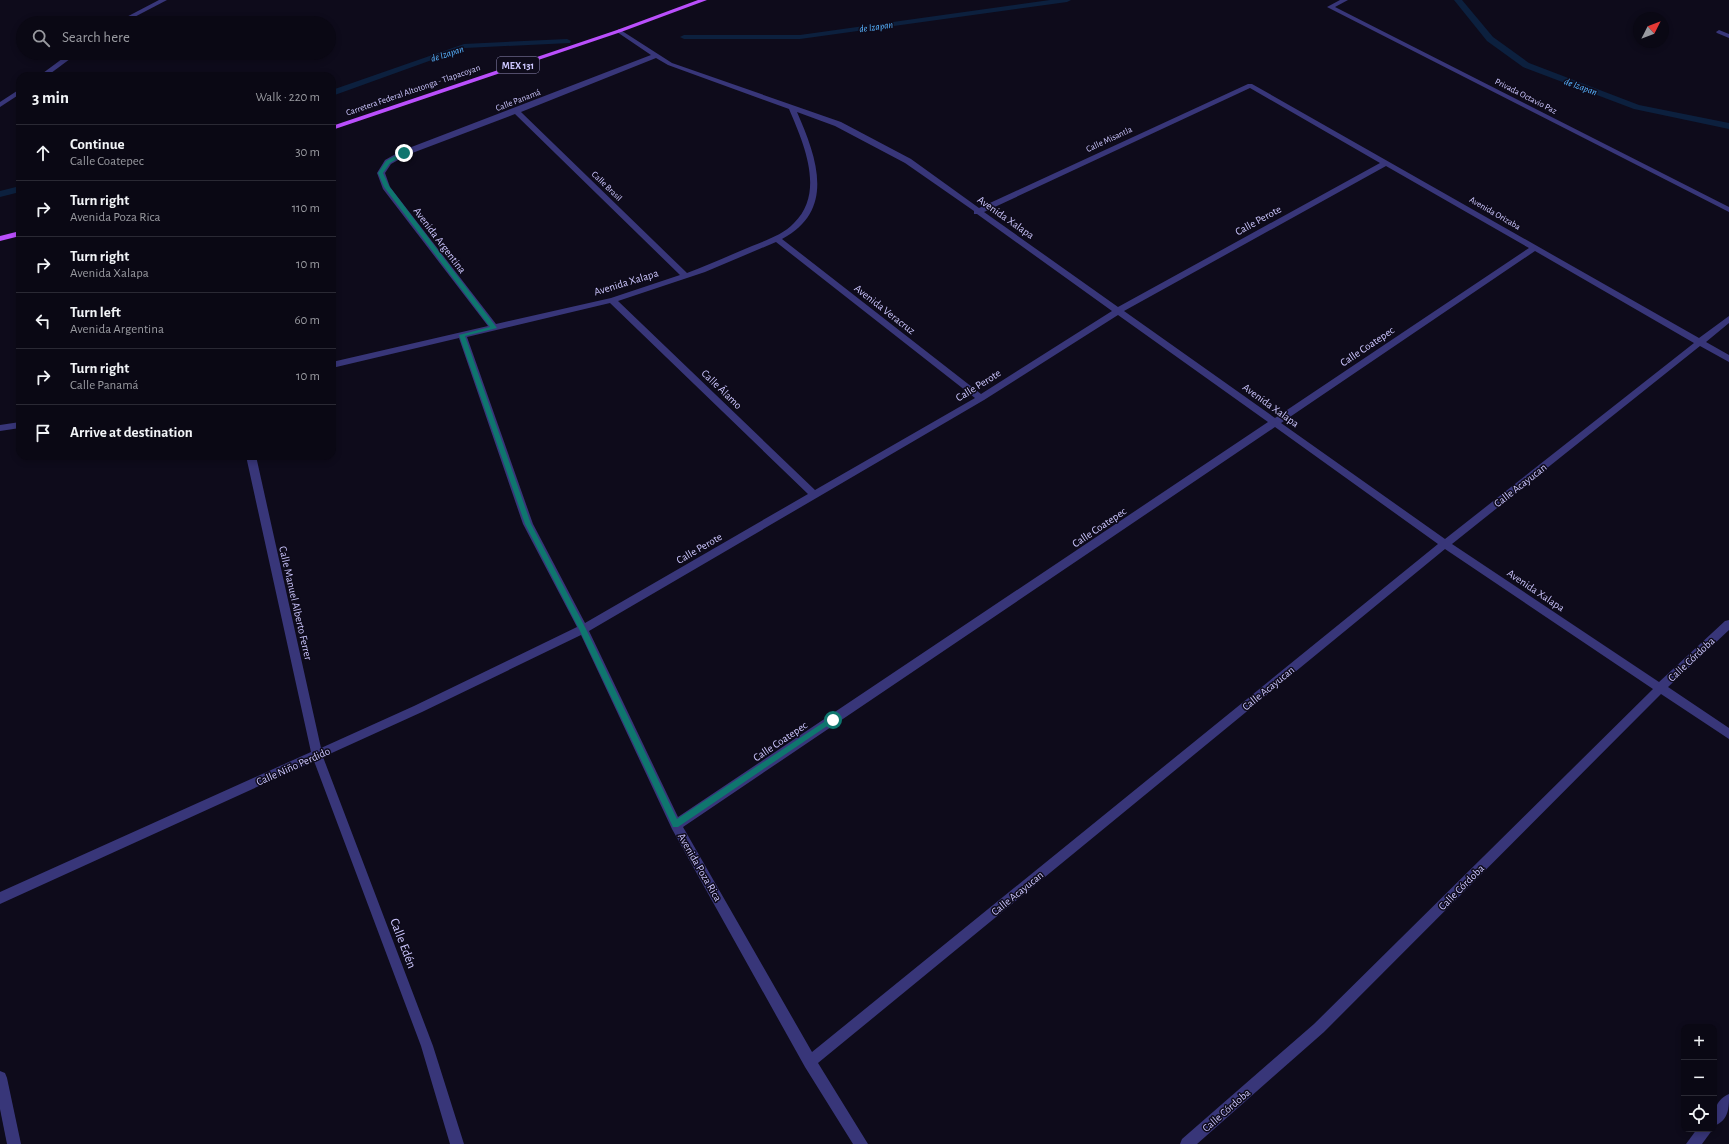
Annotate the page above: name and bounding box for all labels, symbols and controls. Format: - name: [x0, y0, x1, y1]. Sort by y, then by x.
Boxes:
- north arrow: [1633, 12, 1669, 48]
- search box: [16, 16, 336, 60]
- water label: de Izapan: [859, 20, 894, 35]
- icon: search: [30, 27, 52, 49]
- text: Search here: [62, 30, 130, 45]
- water label: de Izapan: [430, 44, 466, 65]
- road number: MEX 131: [497, 57, 539, 73]
- street label: Carretera Federal Altotonga - Tlapacoyan: [345, 63, 481, 118]
- water label: de Izapan: [1563, 76, 1599, 99]
- street label: Privada Octavio Paz: [1493, 77, 1558, 116]
- street label: Calle Panamá: [494, 88, 542, 113]
- text: 3 min: [32, 89, 69, 106]
- text: Walk · 220 m: [255, 91, 320, 104]
- street label: Calle Misantla: [1085, 125, 1134, 154]
- text: Continue: [70, 137, 125, 152]
- icon: ahead: [32, 142, 54, 164]
- route end: [395, 144, 413, 162]
- text: 30 m: [295, 146, 320, 159]
- text: Calle Coatepec: [70, 155, 144, 168]
- street label: Calle Brasil: [590, 170, 624, 203]
- text: Turn right: [70, 193, 129, 208]
- street label: Avenida Xalapa: [975, 194, 1036, 241]
- street label: Avenida Orizaba: [1468, 195, 1522, 232]
- icon: right: [32, 198, 54, 220]
- text: 110 m: [292, 202, 320, 215]
- street label: Calle Perote: [1233, 203, 1283, 238]
- street label: Avenida Argentina: [411, 205, 468, 275]
- text: Avenida Poza Rica: [70, 211, 160, 224]
- text: Turn right: [70, 249, 129, 264]
- icon: right: [32, 254, 54, 276]
- text: 10 m: [296, 258, 320, 271]
- text: Avenida Xalapa: [70, 267, 149, 280]
- street label: Avenida Xalapa: [593, 267, 660, 297]
- street label: Avenida Veracruz: [852, 282, 918, 337]
- text: Turn left: [70, 305, 121, 320]
- icon: left: [32, 310, 54, 332]
- text: 60 m: [294, 314, 320, 327]
- text: Avenida Argentina: [70, 323, 164, 336]
- street label: Calle Coatepec: [1338, 324, 1397, 368]
- text: Turn right: [70, 361, 129, 376]
- icon: right: [32, 366, 54, 388]
- street label: Calle Álamo: [699, 367, 745, 411]
- street label: Calle Perote: [954, 367, 1003, 404]
- text: 10 m: [296, 370, 320, 383]
- text: Calle Panamá: [70, 379, 139, 392]
- street label: Avenida Xalapa: [1241, 381, 1301, 429]
- icon: arrive: [32, 422, 54, 444]
- text: Arrive at destination: [70, 425, 193, 440]
- street label: Calle Acayucan: [1492, 462, 1549, 509]
- street label: Calle Coatepec: [1070, 505, 1129, 549]
- street label: Calle Perote: [674, 531, 724, 566]
- street label: Calle Manuel Alberto Ferrer: [277, 545, 314, 662]
- street label: Avenida Xalapa: [1505, 567, 1566, 614]
- street label: Calle Córdoba: [1666, 635, 1717, 684]
- street label: Calle Acayucan: [1240, 664, 1296, 713]
- route start: [824, 711, 842, 729]
- street label: Calle Coatepec: [751, 719, 810, 763]
- street label: Calle Niño Perdido: [255, 745, 332, 788]
- street label: Avenida Poza Rica: [676, 831, 723, 903]
- street label: Calle Córdoba: [1436, 862, 1486, 912]
- street label: Calle Acayucan: [989, 869, 1045, 918]
- street label: Calle Edén: [387, 917, 418, 970]
- map controls: [1681, 1024, 1717, 1132]
- button: +: [1681, 1024, 1717, 1060]
- button: −: [1681, 1060, 1717, 1096]
- street label: Calle Córdoba: [1200, 1087, 1252, 1134]
- button: locate: [1681, 1096, 1717, 1132]

